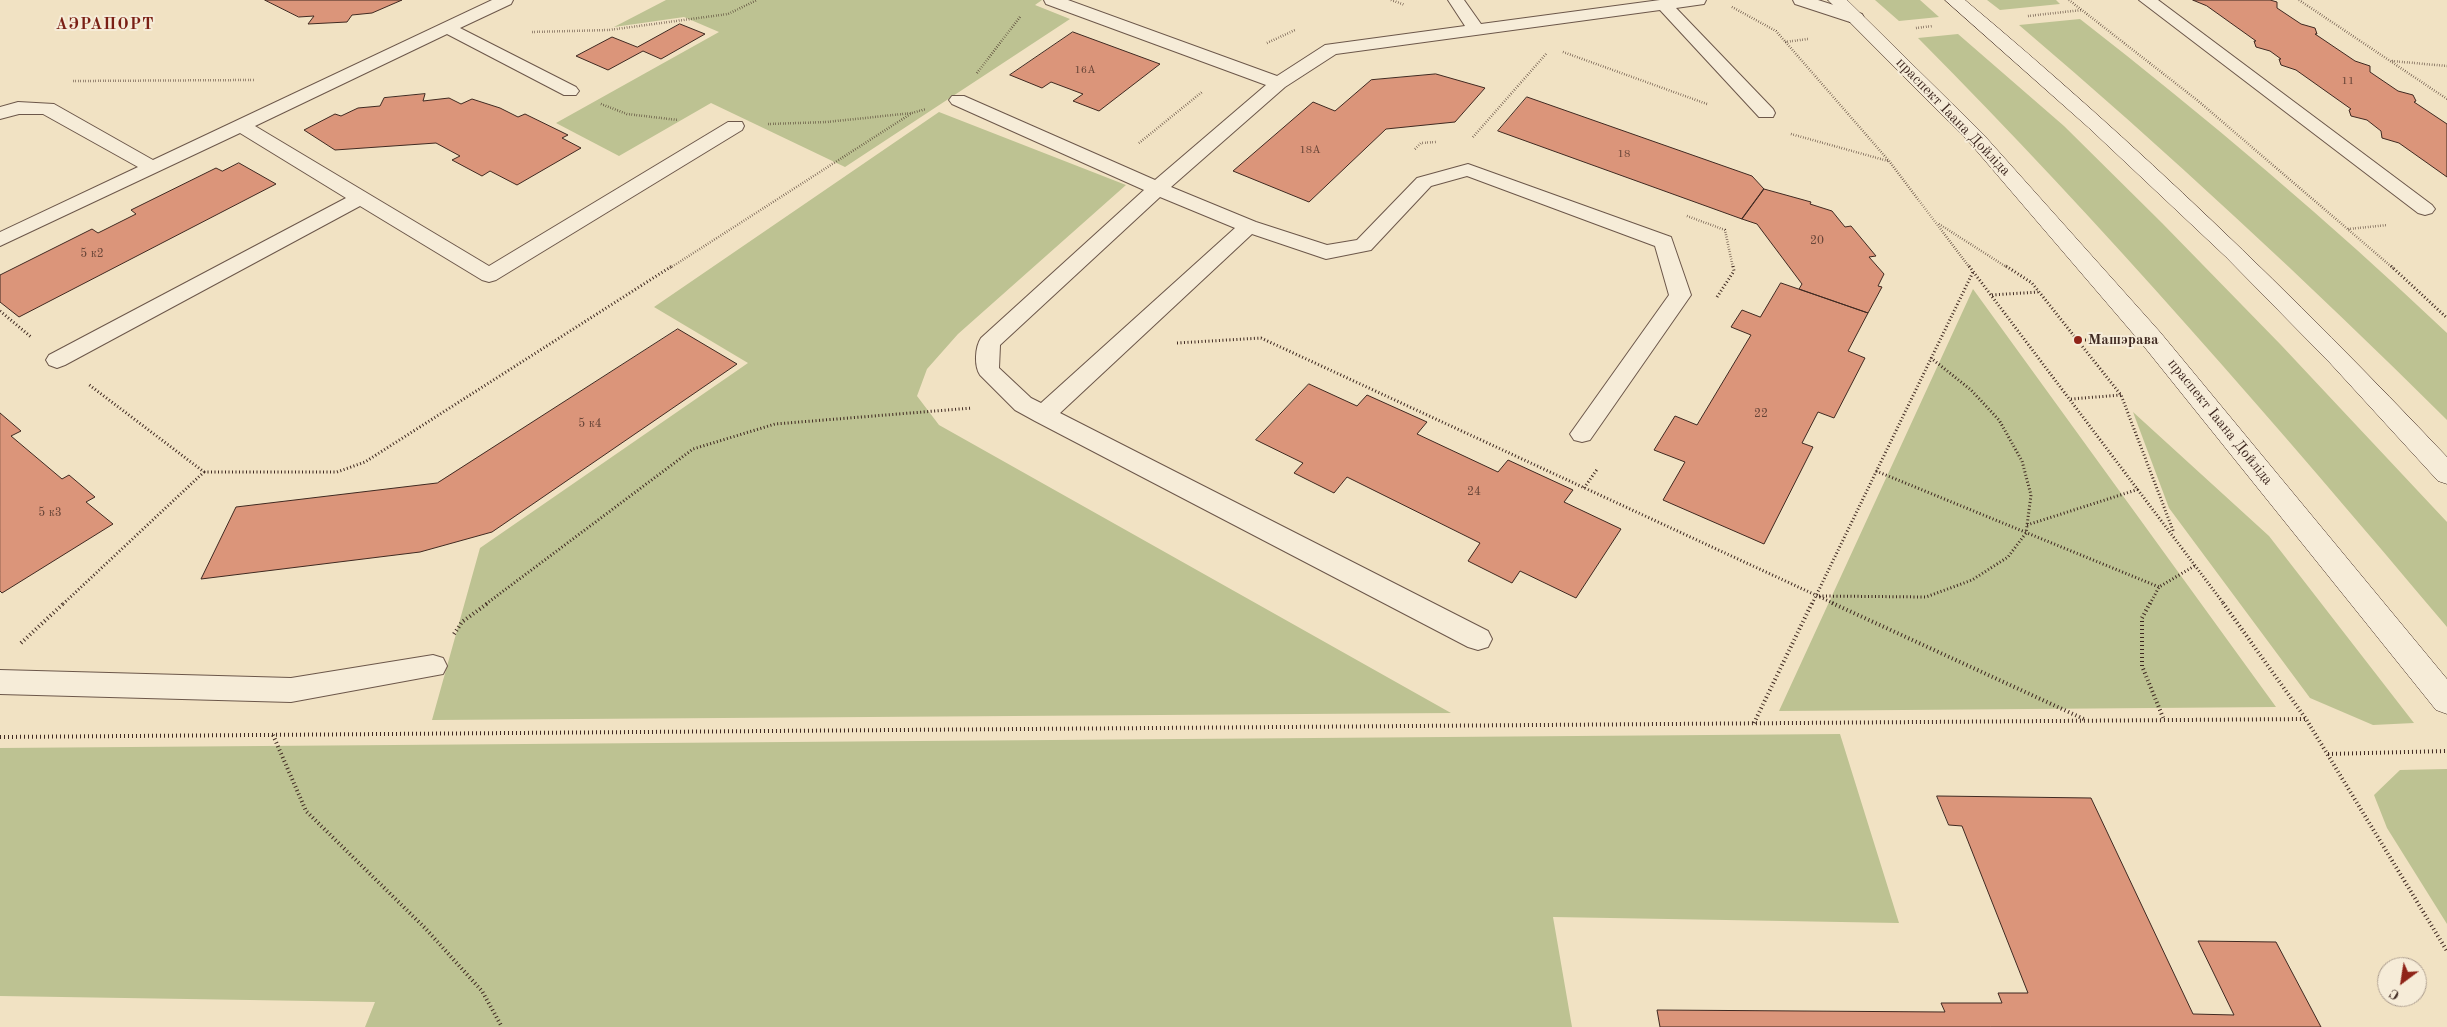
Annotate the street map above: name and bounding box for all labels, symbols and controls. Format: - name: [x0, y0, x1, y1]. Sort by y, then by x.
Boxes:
- district label: АЭРАПОРТ: [55, 15, 155, 35]
- street label: праспект Іаана Дойліда: [1892, 54, 2014, 180]
- house number: 16А: [1074, 63, 1096, 77]
- house number: 11: [2342, 74, 2354, 88]
- house number: 18А: [1299, 143, 1321, 157]
- house number: 18: [1618, 147, 1630, 161]
- house number: 20: [1810, 234, 1824, 248]
- house number: 5 к2: [80, 247, 104, 261]
- place label: Машэрава: [2088, 331, 2159, 349]
- marker: Машэрава: [2072, 334, 2084, 346]
- street label: праспект Іаана Дойліда: [2163, 355, 2277, 489]
- house number: 22: [1754, 407, 1768, 421]
- house number: 5 к4: [578, 417, 602, 431]
- house number: 24: [1467, 485, 1481, 499]
- house number: 5 к3: [38, 506, 62, 520]
- north arrow: [2377, 957, 2427, 1007]
- text: С: [2387, 986, 2402, 1002]

